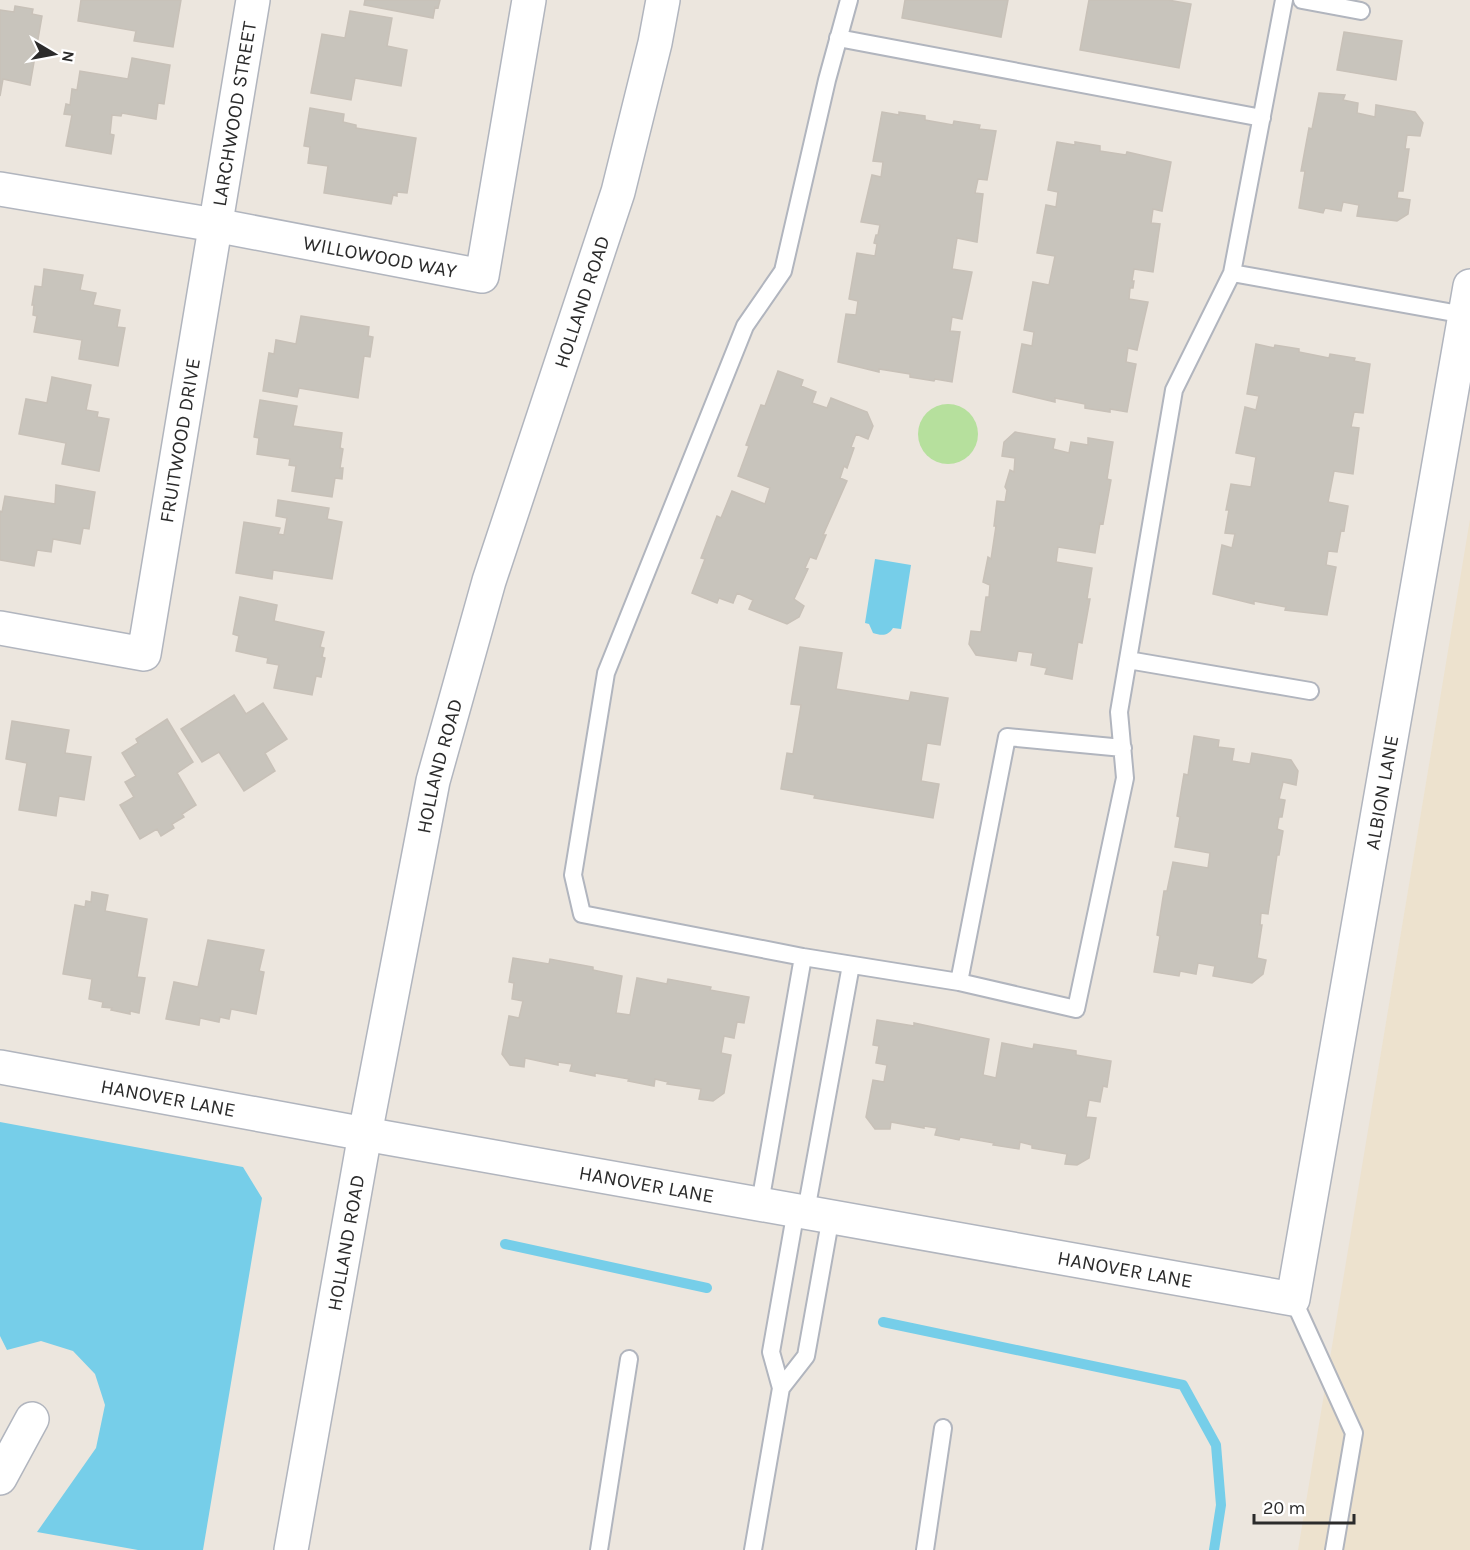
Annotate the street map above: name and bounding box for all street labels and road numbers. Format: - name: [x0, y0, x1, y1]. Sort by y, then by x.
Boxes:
- street label: LARCHWOOD STREET: [208, 20, 261, 208]
- street label: WILLOWOOD WAY: [301, 231, 459, 283]
- street label: HOLLAND ROAD: [549, 233, 615, 371]
- street label: FRUITWOOD DRIVE: [155, 356, 205, 524]
- street label: HOLLAND ROAD: [412, 696, 467, 835]
- street label: ALBION LANE: [1361, 733, 1403, 852]
- street label: HANOVER LANE: [99, 1075, 237, 1122]
- street label: HANOVER LANE: [577, 1161, 716, 1208]
- street label: HOLLAND ROAD: [323, 1173, 370, 1313]
- street label: HANOVER LANE: [1056, 1246, 1194, 1293]

